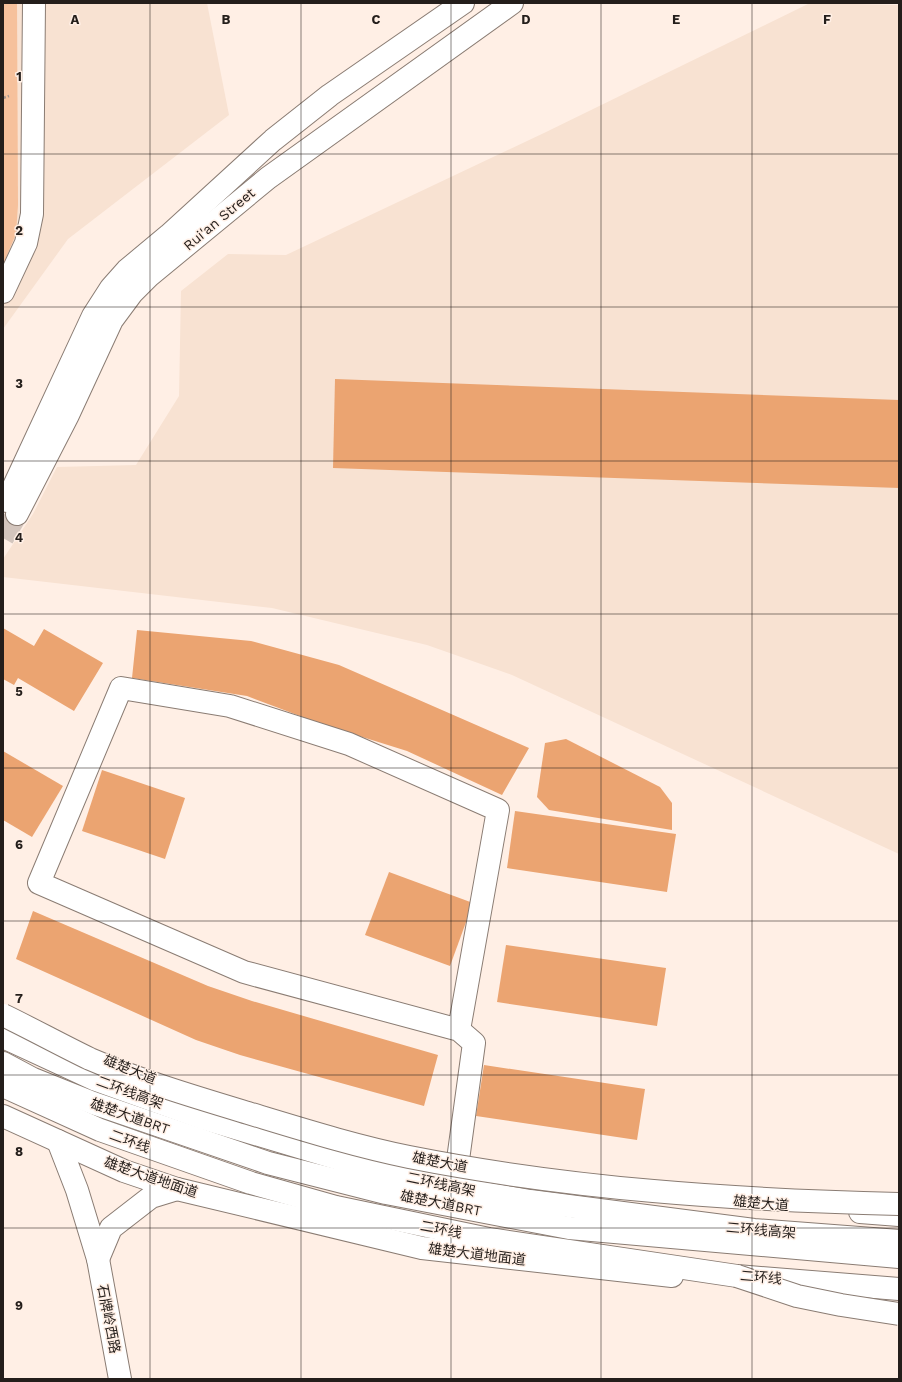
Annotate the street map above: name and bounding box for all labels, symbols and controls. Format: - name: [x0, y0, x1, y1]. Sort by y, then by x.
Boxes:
- text: A: [71, 12, 80, 27]
- text: B: [222, 12, 231, 27]
- text: C: [372, 12, 381, 27]
- text: D: [521, 12, 531, 27]
- text: E: [672, 12, 680, 27]
- text: F: [823, 12, 831, 27]
- text: 1: [16, 69, 22, 84]
- street label: Rui'an Street: [180, 184, 258, 253]
- text: 2: [15, 223, 23, 238]
- text: 3: [15, 376, 23, 391]
- text: 4: [15, 530, 24, 545]
- text: 5: [15, 684, 23, 699]
- text: 6: [15, 837, 23, 852]
- text: 7: [15, 991, 23, 1006]
- street label: 雄楚大道: [101, 1051, 159, 1087]
- street label: 二环线高架: [94, 1073, 166, 1111]
- street label: 雄楚大道BRT: [88, 1095, 172, 1137]
- street label: 二环线: [108, 1126, 152, 1156]
- text: 8: [15, 1144, 23, 1159]
- street label: 雄楚大道: [411, 1149, 469, 1175]
- street label: 雄楚大道地面道: [102, 1153, 200, 1201]
- street label: 二环线高架: [405, 1169, 477, 1199]
- street label: 雄楚大道BRT: [399, 1187, 484, 1219]
- street label: 雄楚大道: [732, 1193, 790, 1213]
- street label: 二环线: [419, 1217, 463, 1241]
- street label: 二环线高架: [725, 1219, 797, 1241]
- street label: 雄楚大道地面道: [427, 1240, 527, 1268]
- street label: 二环线: [739, 1267, 783, 1287]
- street label: 石牌岭西路: [94, 1283, 124, 1355]
- text: 9: [15, 1298, 23, 1313]

